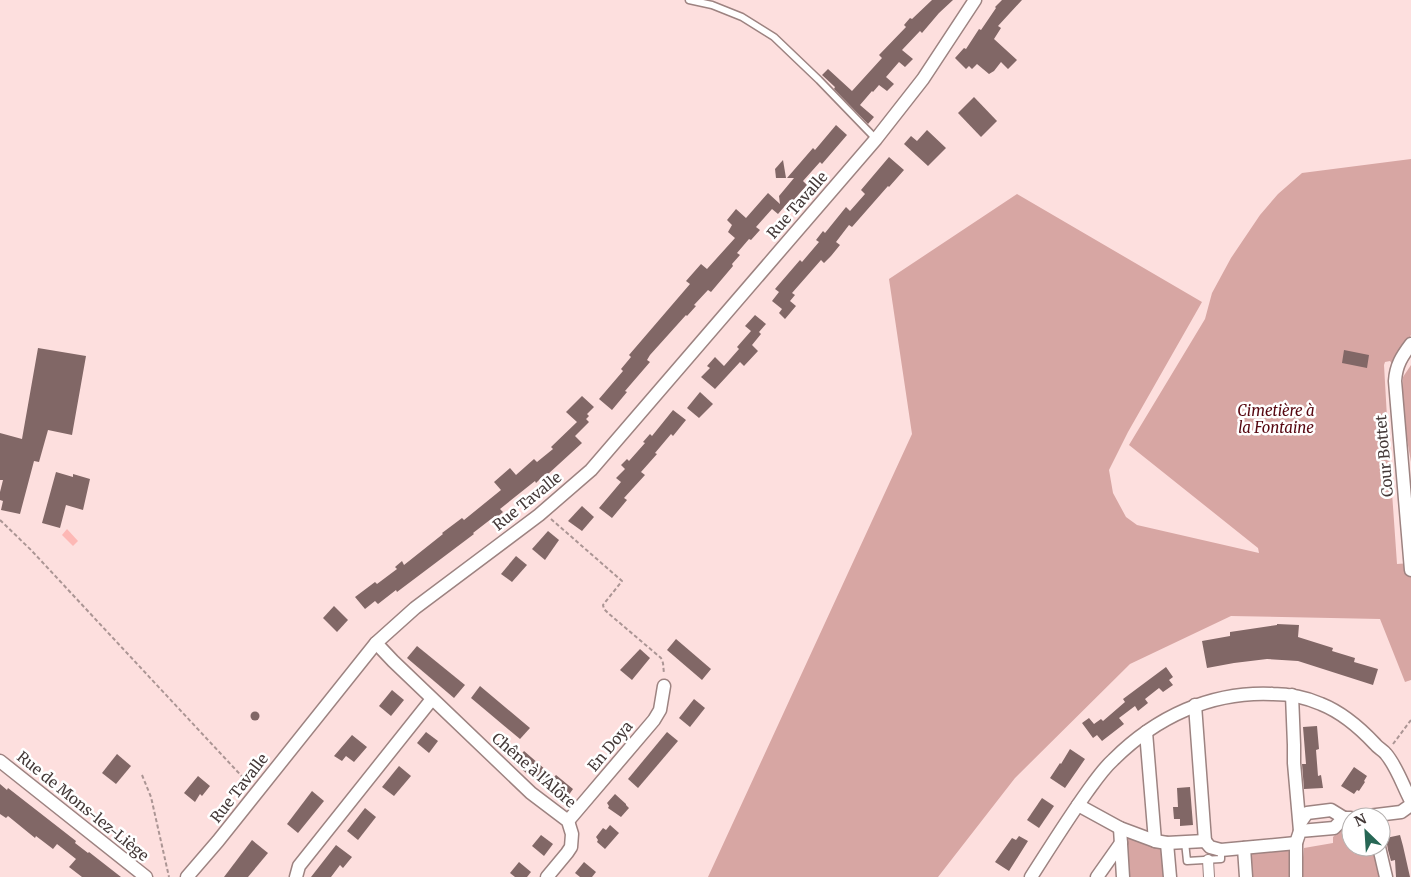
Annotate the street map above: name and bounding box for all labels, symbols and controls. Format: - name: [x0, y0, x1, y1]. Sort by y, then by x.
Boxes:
- street label: Rue Tavalle: [763, 167, 831, 242]
- park label: Cimetière à la Fontaine: [1237, 401, 1315, 437]
- street label: Cour Bottet: [1371, 414, 1397, 498]
- street label: Rue Tavalle: [489, 467, 565, 534]
- street label: En Doya: [583, 717, 637, 775]
- street label: Chêne à l'Alôre: [488, 728, 580, 812]
- street label: Rue de Mons-lez-Liège: [13, 747, 153, 865]
- street label: Rue Tavalle: [206, 749, 272, 826]
- north arrow: [1341, 807, 1391, 857]
- text: N: [1352, 810, 1369, 831]

